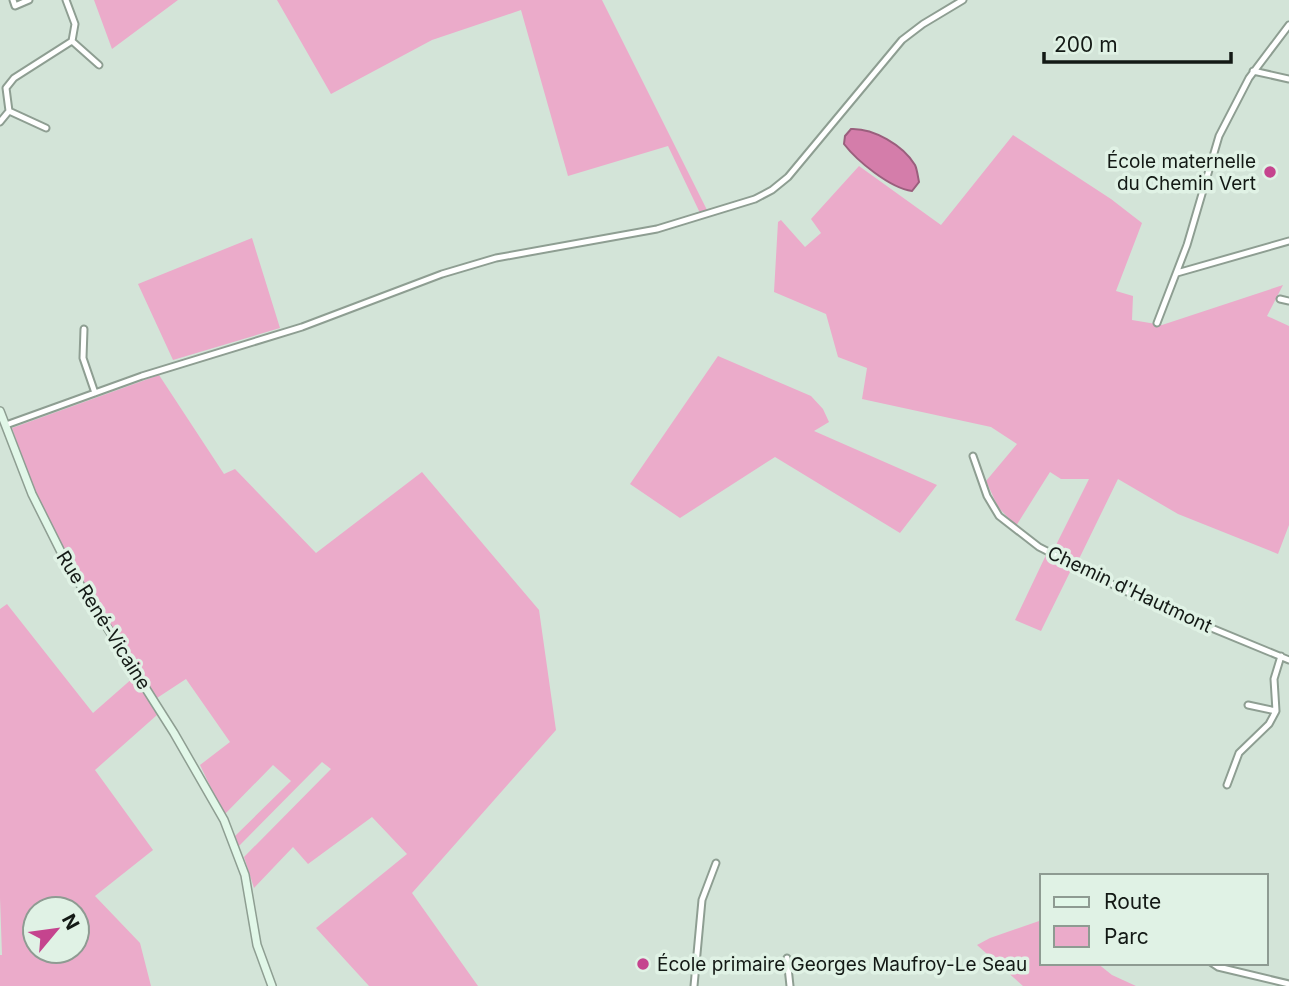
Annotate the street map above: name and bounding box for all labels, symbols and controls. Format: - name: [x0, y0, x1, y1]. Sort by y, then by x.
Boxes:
- scale bar: [1044, 21, 1231, 65]
- text: 200 m: [1054, 32, 1118, 57]
- place label: École maternelle du Chemin Vert: [1107, 149, 1256, 195]
- marker: École maternelle du Chemin Vert: [1262, 164, 1278, 180]
- street label: Chemin d'Hautmont: [1044, 541, 1216, 638]
- street label: Rue René-Vicaine: [52, 547, 156, 694]
- legend: [1040, 874, 1268, 965]
- text: Route: [1104, 889, 1161, 914]
- north arrow: [21, 895, 91, 965]
- text: N: [57, 910, 84, 934]
- text: Parc: [1104, 924, 1149, 949]
- place label: École primaire Georges Maufroy-Le Seau: [657, 952, 1027, 976]
- marker: École primaire Georges Maufroy-Le Seau: [635, 956, 651, 972]

